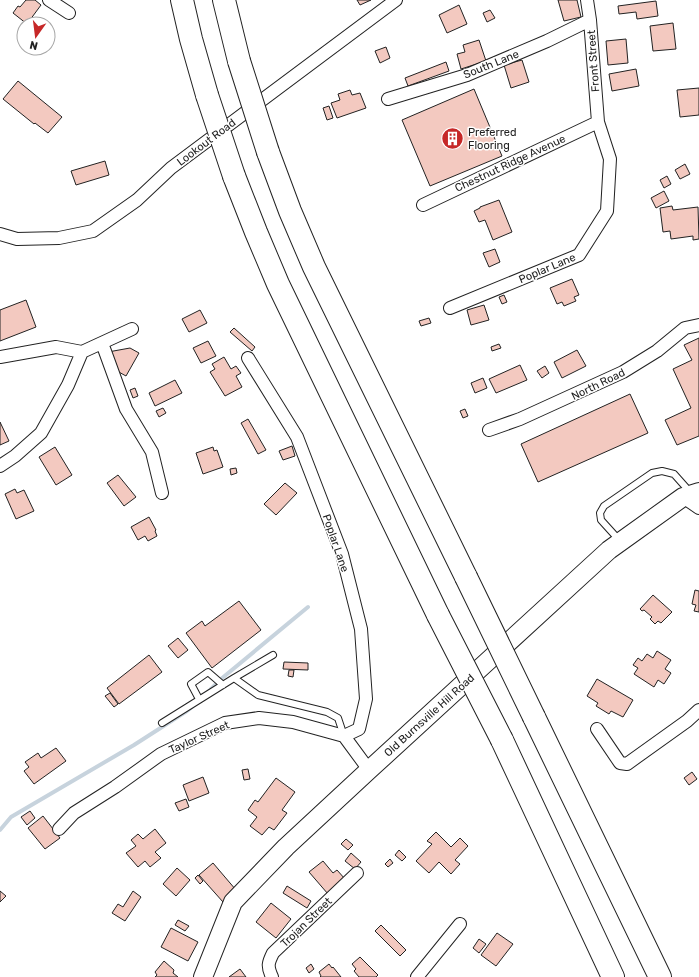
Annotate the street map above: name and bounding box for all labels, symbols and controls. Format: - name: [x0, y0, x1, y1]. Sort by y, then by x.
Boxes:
- north arrow: [16, 16, 56, 56]
- street label: Front Street: [585, 29, 602, 92]
- text: N: [28, 38, 39, 52]
- street label: South Lane: [462, 47, 521, 81]
- street label: Lookout Road: [174, 116, 238, 169]
- building icon: Preferred Flooring: [439, 125, 465, 151]
- place label: Preferred Flooring: [468, 126, 517, 152]
- street label: Chestnut Ridge Avenue: [453, 132, 568, 195]
- street label: Poplar Lane: [517, 251, 578, 286]
- street label: North Road: [569, 366, 627, 403]
- street label: Poplar Lane: [320, 513, 351, 574]
- street label: Old Burnsville Hill Road: [381, 671, 477, 759]
- street label: Taylor Street: [167, 718, 232, 757]
- street label: Trojan Street: [278, 894, 335, 950]

